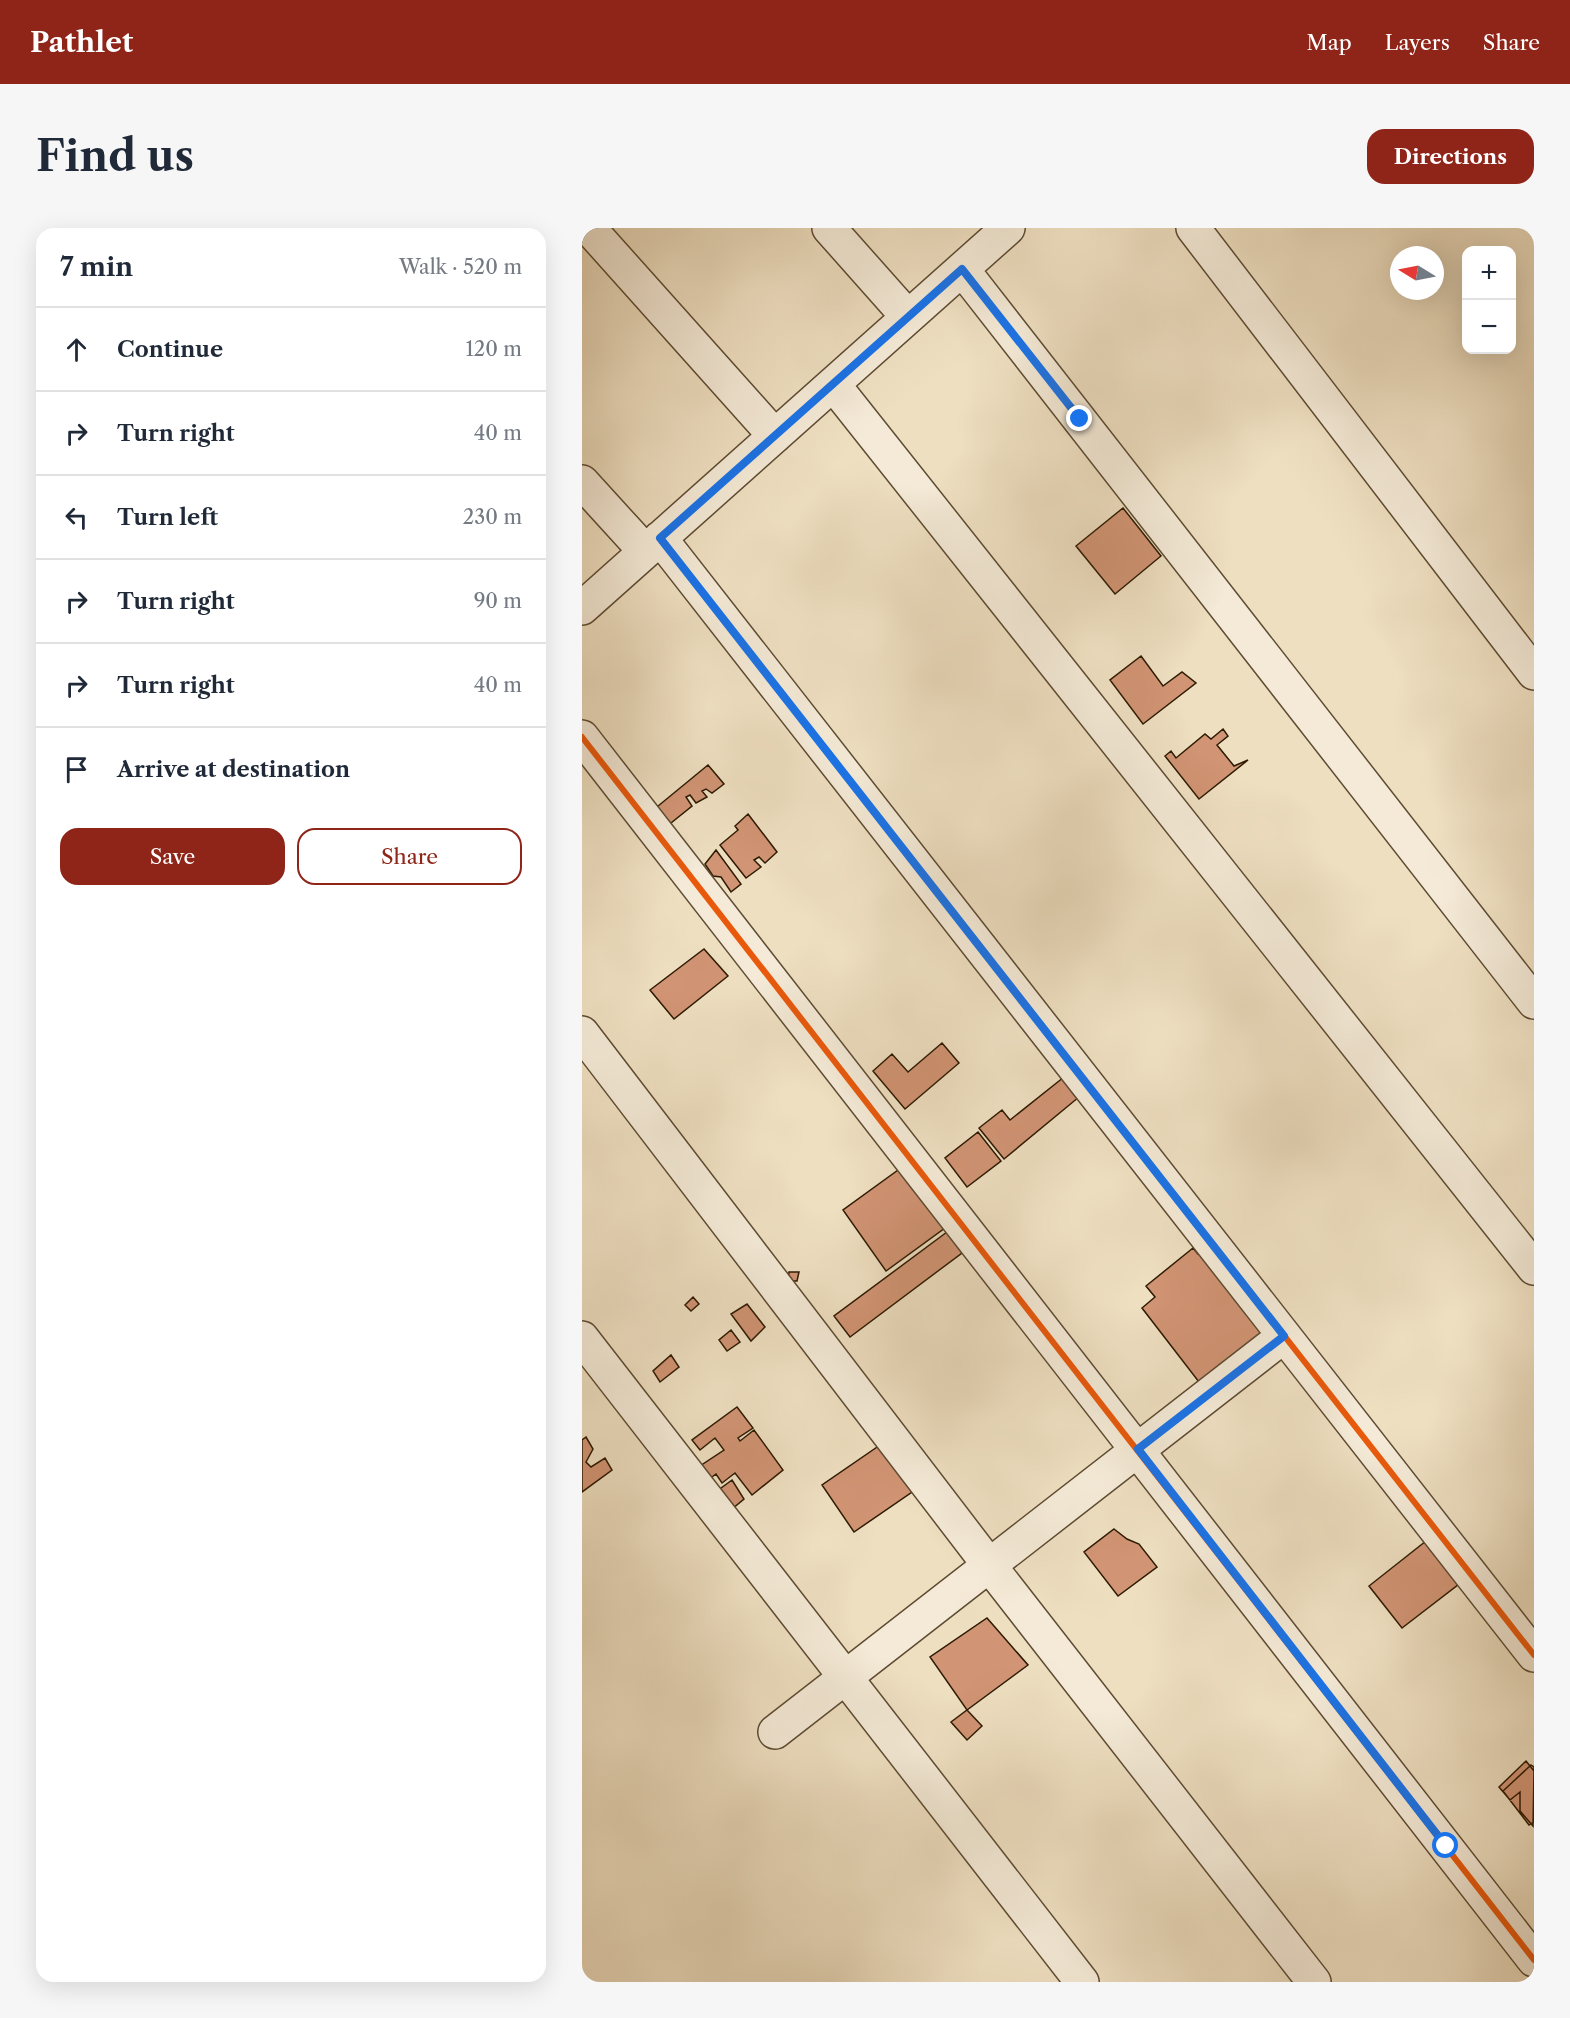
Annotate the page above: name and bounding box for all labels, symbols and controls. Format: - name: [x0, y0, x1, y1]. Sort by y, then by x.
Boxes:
- text: Pathlet: [30, 25, 133, 59]
- text: Map: [1307, 30, 1352, 55]
- text: Layers: [1385, 30, 1450, 55]
- text: Share: [1483, 30, 1540, 55]
- button: Directions: [1367, 129, 1534, 184]
- text: Find us: [36, 130, 194, 182]
- north arrow: [1390, 246, 1444, 300]
- map controls: [1462, 246, 1516, 354]
- button: +: [1462, 246, 1516, 300]
- text: 7 min: [60, 251, 133, 283]
- text: Walk · 520 m: [399, 255, 522, 279]
- button: −: [1462, 300, 1516, 354]
- icon: ahead: [60, 333, 93, 366]
- text: Continue: [117, 336, 223, 363]
- text: 120 m: [465, 337, 522, 361]
- route end: [1066, 405, 1092, 431]
- icon: right: [60, 417, 93, 450]
- text: Turn right: [117, 420, 235, 447]
- text: 40 m: [474, 421, 522, 445]
- icon: left: [60, 501, 93, 534]
- text: Turn left: [117, 504, 218, 531]
- text: 230 m: [463, 505, 522, 529]
- icon: right: [60, 585, 93, 618]
- text: Turn right: [117, 588, 235, 615]
- text: 90 m: [474, 589, 522, 613]
- icon: right: [60, 669, 93, 702]
- text: Turn right: [117, 672, 235, 699]
- text: 40 m: [474, 673, 522, 697]
- icon: arrive: [60, 753, 93, 786]
- text: Arrive at destination: [117, 756, 350, 783]
- button: Save: [60, 828, 285, 885]
- button: Share: [297, 828, 522, 885]
- route start: [1432, 1832, 1458, 1858]

